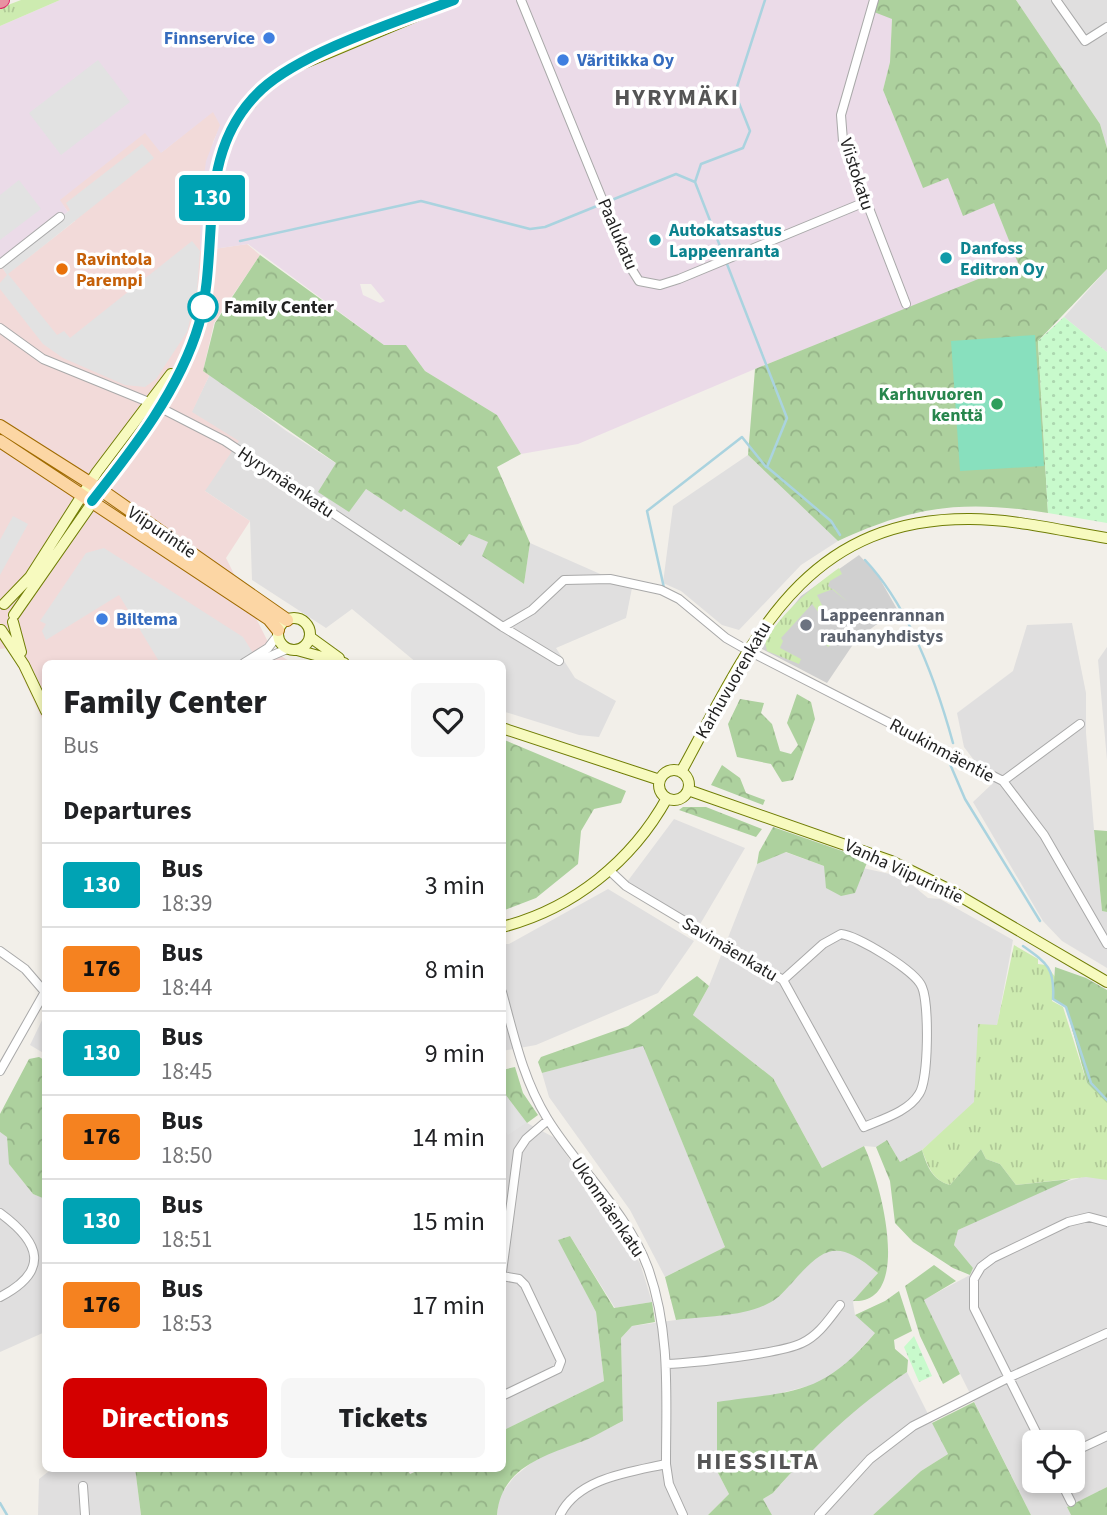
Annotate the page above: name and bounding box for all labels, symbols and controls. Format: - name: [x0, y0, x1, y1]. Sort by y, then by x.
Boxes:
- place label: Finnservice: [164, 26, 255, 51]
- marker: Finnservice: [261, 30, 277, 46]
- place label: Väritikka Oy: [576, 48, 675, 73]
- marker: Väritikka Oy: [555, 52, 571, 68]
- district label: HYRYMÄKI: [614, 80, 740, 115]
- street label: Viistokatu: [833, 135, 880, 213]
- line badge: 130: [172, 175, 252, 221]
- text: 130: [193, 180, 231, 215]
- street label: Paalukatu: [591, 195, 644, 274]
- place label: Autokatsastus Lappeenranta: [668, 218, 782, 264]
- marker: Autokatsastus Lappeenranta: [647, 232, 663, 248]
- place label: Danfoss Editron Oy: [960, 236, 1045, 282]
- place label: Ravintola Parempi: [76, 247, 152, 293]
- marker: Danfoss Editron Oy: [938, 250, 954, 266]
- marker: Ravintola Parempi: [54, 261, 70, 277]
- marker: Family Center: [188, 292, 218, 322]
- place label: Family Center: [224, 295, 335, 320]
- place label: Karhuvuoren kenttä: [879, 382, 983, 428]
- marker: Karhuvuoren kenttä: [989, 396, 1005, 412]
- street label: Hyrymäenkatu: [233, 441, 339, 524]
- street label: Viipurintie: [122, 500, 201, 565]
- place label: Lappeenrannan rauhanyhdistys: [820, 603, 945, 649]
- place label: Biltema: [116, 607, 178, 632]
- marker: Biltema: [94, 611, 110, 627]
- street label: Karhuvuorenkatu: [690, 617, 777, 743]
- marker: Lappeenrannan rauhanyhdistys: [798, 617, 814, 633]
- text: Family Center: [63, 679, 267, 726]
- button: heart: [411, 683, 485, 757]
- street label: Ruukinmäentie: [885, 712, 999, 789]
- text: Bus: [63, 729, 99, 762]
- text: Departures: [63, 792, 191, 829]
- street label: Vanha Viipurintie: [840, 833, 967, 910]
- text: Bus: [161, 850, 203, 887]
- text: 130: [82, 867, 121, 902]
- text: 3 min: [425, 867, 485, 904]
- text: 18:39: [161, 887, 212, 920]
- street label: Savimäenkatu: [677, 911, 782, 988]
- text: Bus: [161, 934, 203, 971]
- text: 176: [82, 951, 121, 986]
- text: 8 min: [425, 951, 485, 988]
- text: 18:44: [161, 971, 212, 1004]
- text: Bus: [161, 1018, 203, 1055]
- text: 130: [82, 1035, 121, 1070]
- text: 9 min: [425, 1035, 485, 1072]
- text: 18:45: [161, 1055, 212, 1088]
- text: Bus: [161, 1102, 203, 1139]
- text: 176: [82, 1119, 121, 1154]
- text: 14 min: [412, 1119, 485, 1156]
- text: 18:50: [161, 1139, 212, 1172]
- street label: Ukonmäenkatu: [565, 1152, 650, 1262]
- text: Bus: [161, 1186, 203, 1223]
- text: 130: [82, 1203, 121, 1238]
- text: 15 min: [412, 1203, 485, 1240]
- text: 18:51: [161, 1223, 212, 1256]
- text: Bus: [161, 1270, 203, 1307]
- text: 176: [82, 1287, 121, 1322]
- text: 17 min: [412, 1287, 485, 1324]
- text: 18:53: [161, 1307, 212, 1340]
- button: Directions: [63, 1378, 267, 1458]
- button: Tickets: [281, 1378, 485, 1458]
- map controls: [1022, 1430, 1085, 1493]
- button: locate: [1022, 1430, 1085, 1493]
- district label: HIESSILTA: [696, 1444, 820, 1479]

